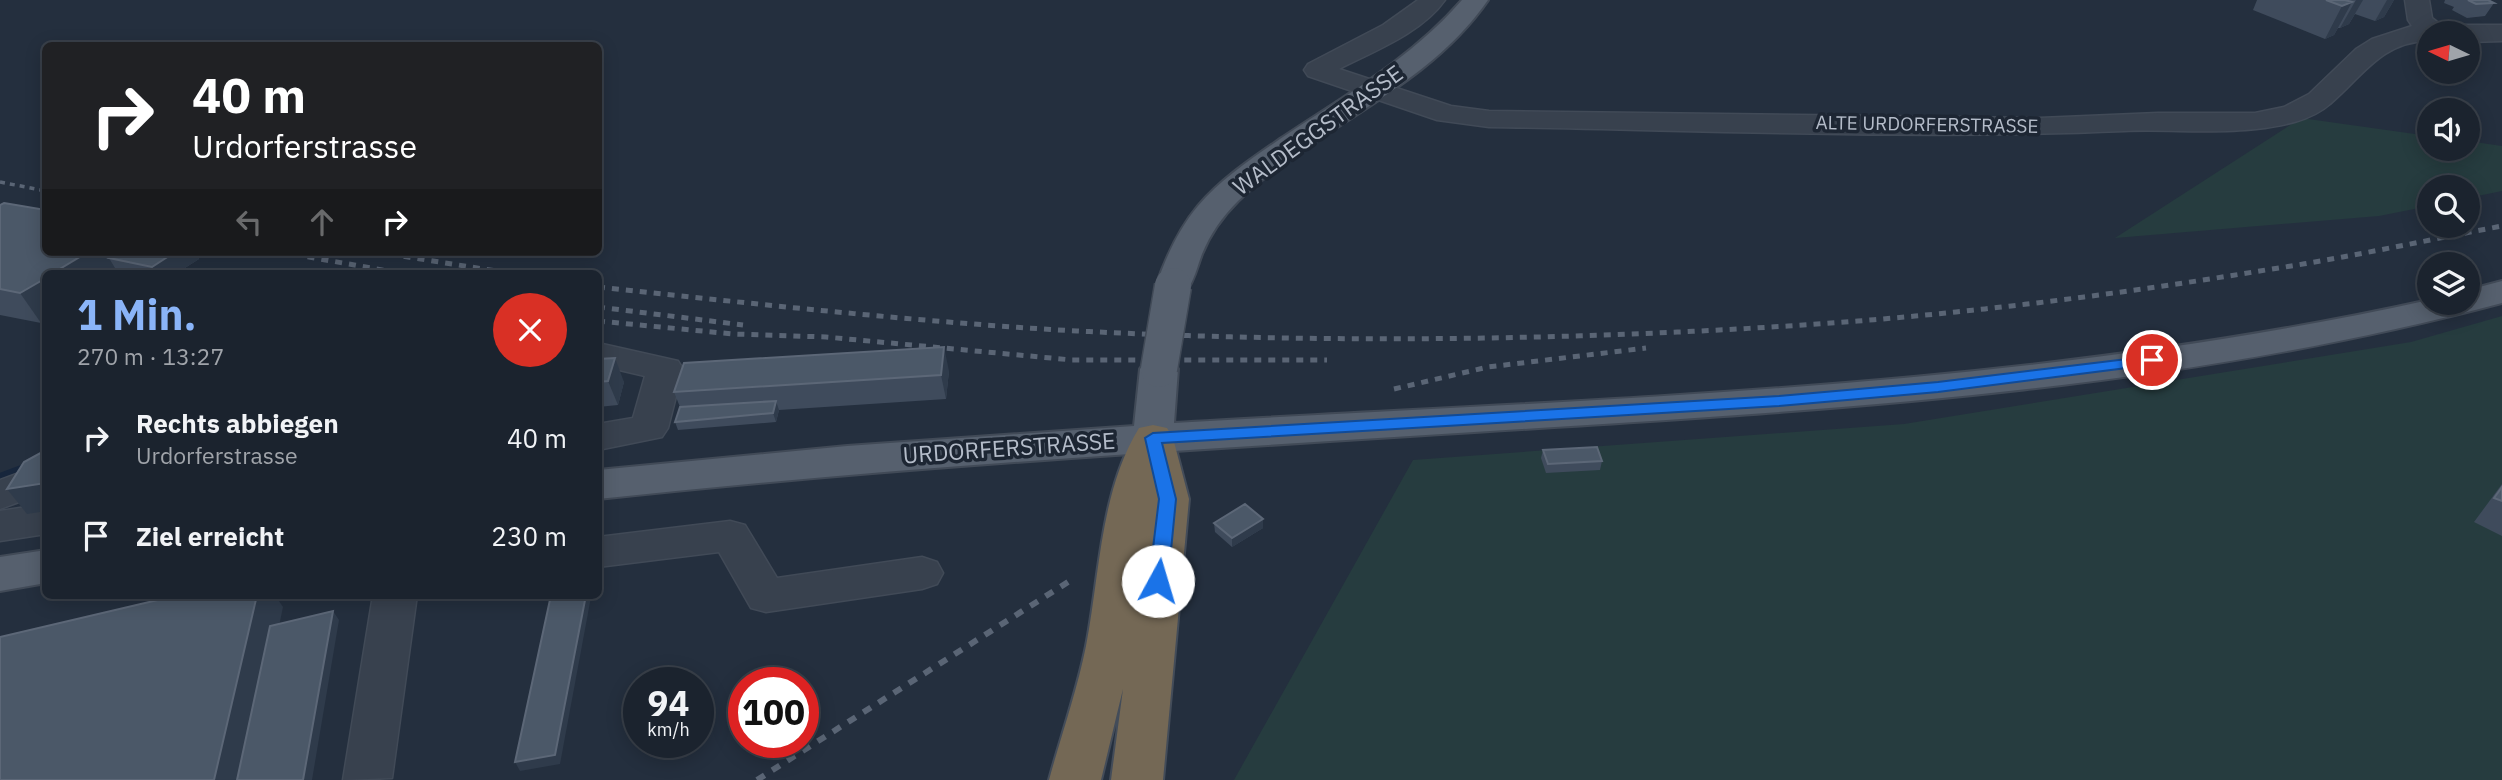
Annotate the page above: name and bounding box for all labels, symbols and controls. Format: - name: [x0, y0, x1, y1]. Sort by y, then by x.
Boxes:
- north arrow: [2417, 21, 2480, 84]
- map controls: [2417, 21, 2480, 315]
- street label: WALDEGGSTRASSE: [1226, 57, 1408, 201]
- text: 40 m: [192, 63, 306, 126]
- icon: right: [77, 70, 168, 161]
- button: sound: [2417, 98, 2480, 161]
- street label: ALTE URDORFERSTRASSE: [1815, 110, 2039, 138]
- text: Urdorferstrasse: [192, 125, 417, 167]
- button: search: [2417, 175, 2480, 238]
- icon: left: [230, 203, 268, 241]
- icon: ahead: [303, 203, 341, 241]
- icon: right: [376, 203, 414, 241]
- button: layers: [2417, 252, 2480, 315]
- text: 1 Min.: [77, 287, 197, 342]
- button: close: [493, 293, 567, 367]
- pin: [2122, 330, 2182, 390]
- text: 270 m · 13:27: [77, 341, 224, 371]
- icon: arrive: [2133, 341, 2171, 379]
- text: Rechts abbiegen: [136, 406, 339, 440]
- icon: right: [77, 419, 115, 457]
- text: 40 m: [507, 421, 567, 455]
- street label: URDORFERSTRASSE: [901, 425, 1116, 469]
- text: Urdorferstrasse: [136, 440, 298, 470]
- icon: arrive: [77, 517, 115, 555]
- text: Ziel erreicht: [136, 519, 284, 553]
- text: 230 m: [491, 519, 567, 553]
- position arrow: [1121, 544, 1195, 618]
- speed limit sign: 100: [728, 667, 819, 758]
- text: 94: [647, 680, 690, 726]
- text: km/h: [647, 718, 690, 741]

